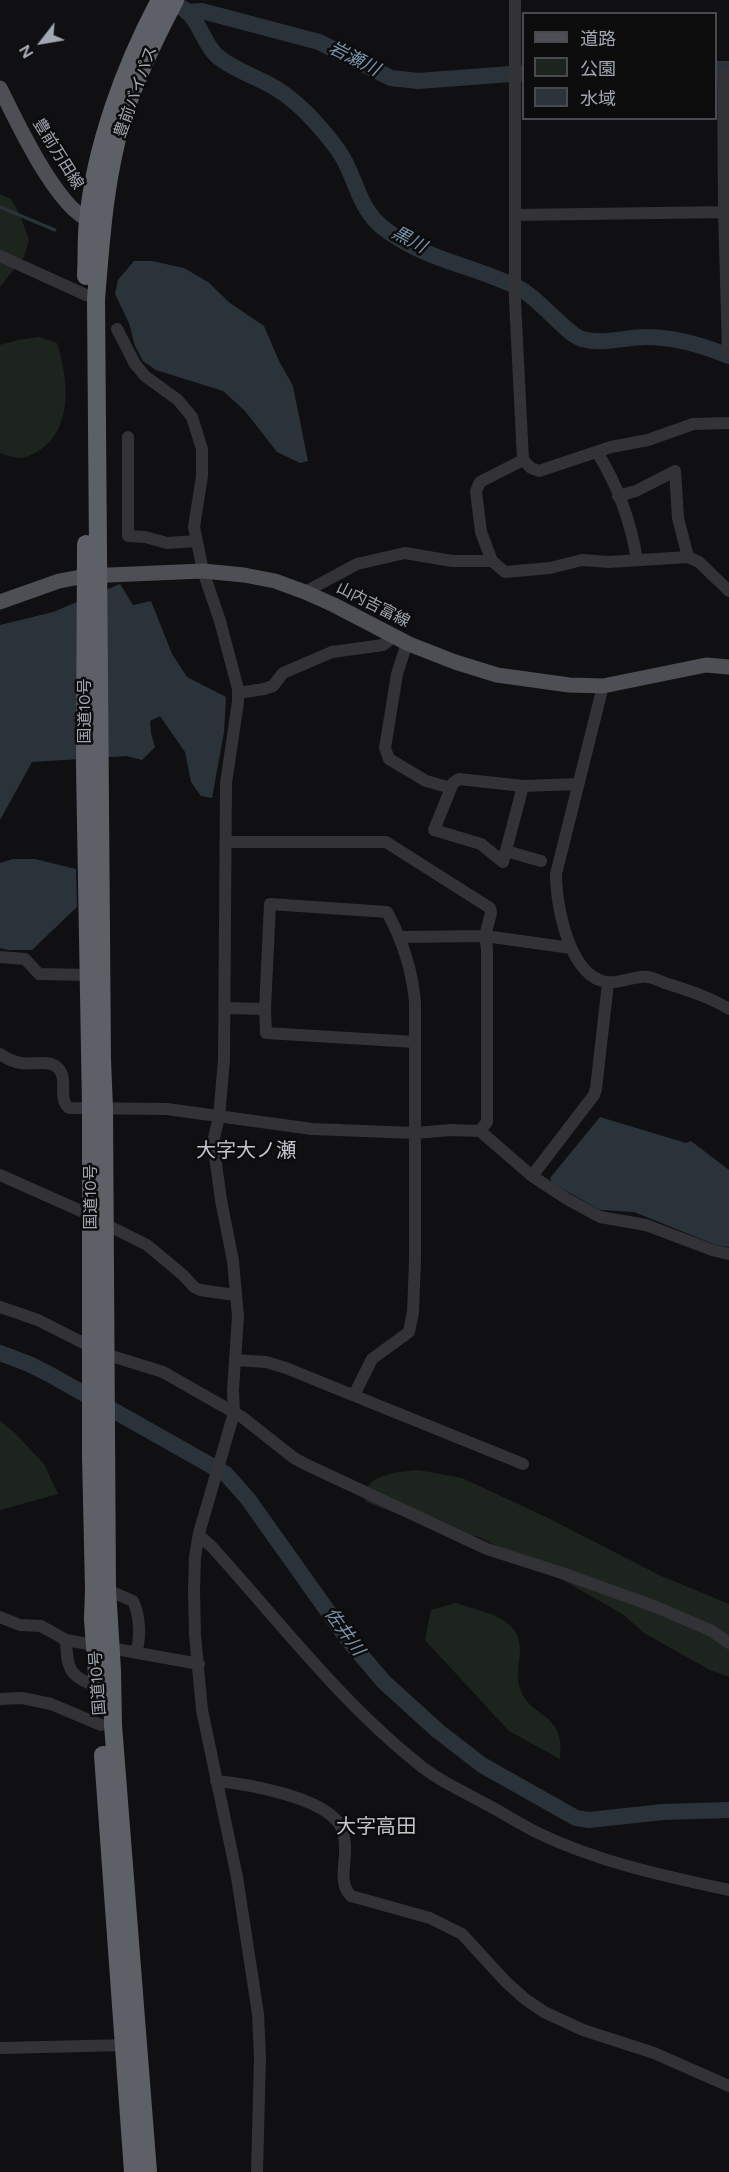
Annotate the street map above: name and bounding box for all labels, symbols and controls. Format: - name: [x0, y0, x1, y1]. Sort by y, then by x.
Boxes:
- north arrow: [12, 12, 72, 72]
- legend: [522, 12, 717, 120]
- text: 道路: [580, 28, 616, 50]
- water label: 岩瀬川: [325, 37, 383, 81]
- text: N: [15, 41, 37, 62]
- street label: 豊前バイパス: [111, 44, 161, 140]
- text: 公園: [580, 58, 616, 80]
- text: 水域: [580, 88, 616, 110]
- street label: 豊前万田線: [29, 115, 87, 193]
- water label: 黒川: [388, 222, 430, 258]
- street label: 山内吉富線: [333, 578, 413, 632]
- street label: 国道10号: [75, 679, 95, 743]
- district label: 大字大ノ瀬: [196, 1139, 296, 1163]
- street label: 国道10号: [81, 1165, 101, 1229]
- water label: 佐井川: [319, 1604, 369, 1660]
- street label: 国道10号: [86, 1650, 110, 1716]
- district label: 大字高田: [336, 1815, 416, 1839]

